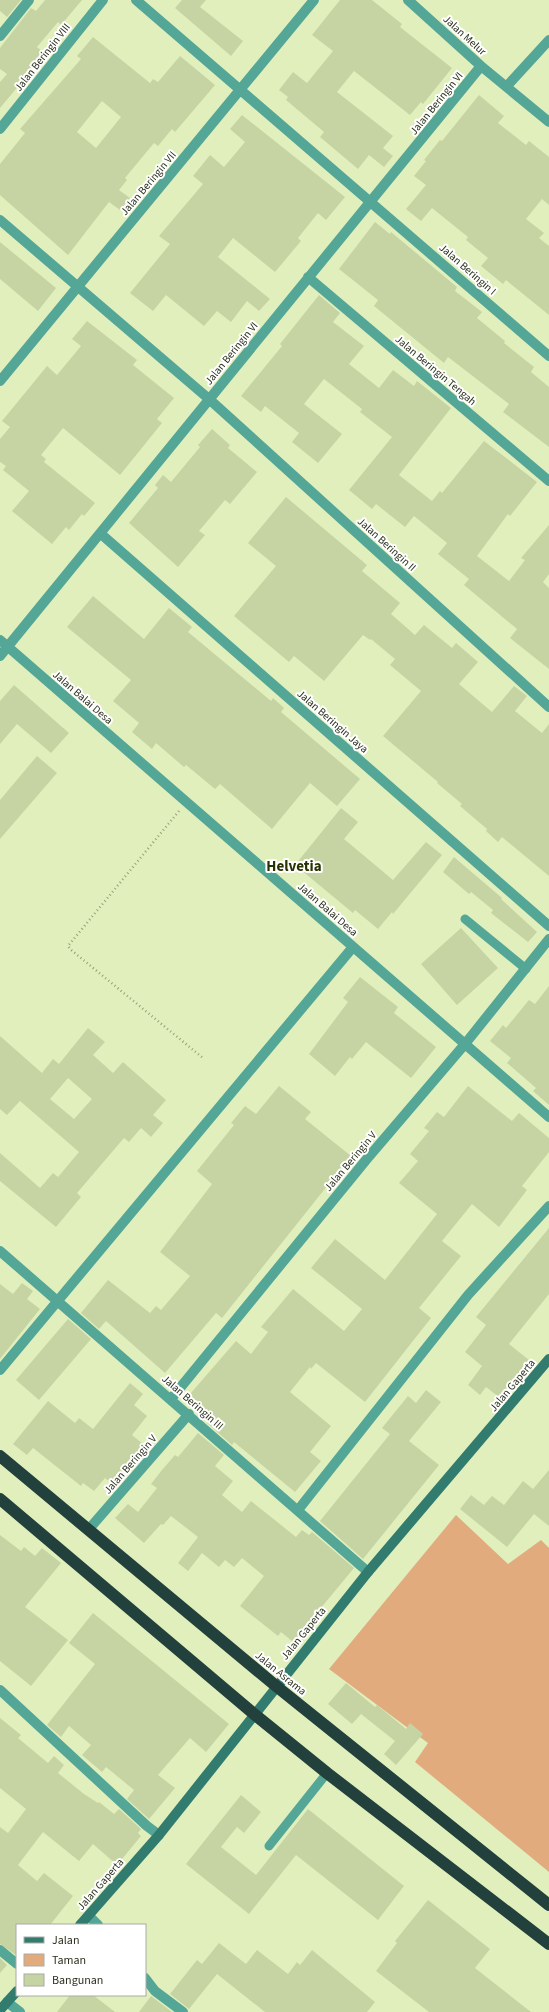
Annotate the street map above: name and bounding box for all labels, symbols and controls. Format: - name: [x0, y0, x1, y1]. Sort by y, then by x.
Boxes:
- street label: Jalan Melur: [440, 12, 490, 59]
- street label: Jalan Beringin VIII: [11, 20, 74, 94]
- street label: Jalan Beringin VI: [406, 69, 466, 138]
- street label: Jalan Beringin VII: [117, 148, 180, 219]
- street label: Jalan Beringin I: [436, 240, 499, 298]
- street label: Jalan Beringin VI: [201, 319, 261, 388]
- street label: Jalan Beringin Tengah: [392, 332, 480, 409]
- street label: Jalan Beringin II: [354, 514, 419, 575]
- street label: Jalan Balai Desa: [49, 667, 116, 728]
- street label: Jalan Beringin Jaya: [294, 686, 371, 756]
- district label: Helvetia: [266, 856, 322, 877]
- street label: Jalan Balai Desa: [294, 879, 361, 940]
- street label: Jalan Beringin V: [321, 1128, 380, 1194]
- street label: Jalan Gaperta: [486, 1356, 539, 1415]
- street label: Jalan Beringin III: [159, 1371, 227, 1433]
- street label: Jalan Beringin V: [100, 1431, 161, 1497]
- street label: Jalan Gaperta: [277, 1604, 329, 1663]
- street label: Jalan Asrama: [252, 1648, 309, 1699]
- street label: Jalan Gaperta: [74, 1855, 127, 1913]
- legend: [16, 1924, 146, 1996]
- text: Jalan: [52, 1932, 79, 1949]
- text: Taman: [52, 1952, 86, 1969]
- text: Bangunan: [52, 1972, 103, 1989]

